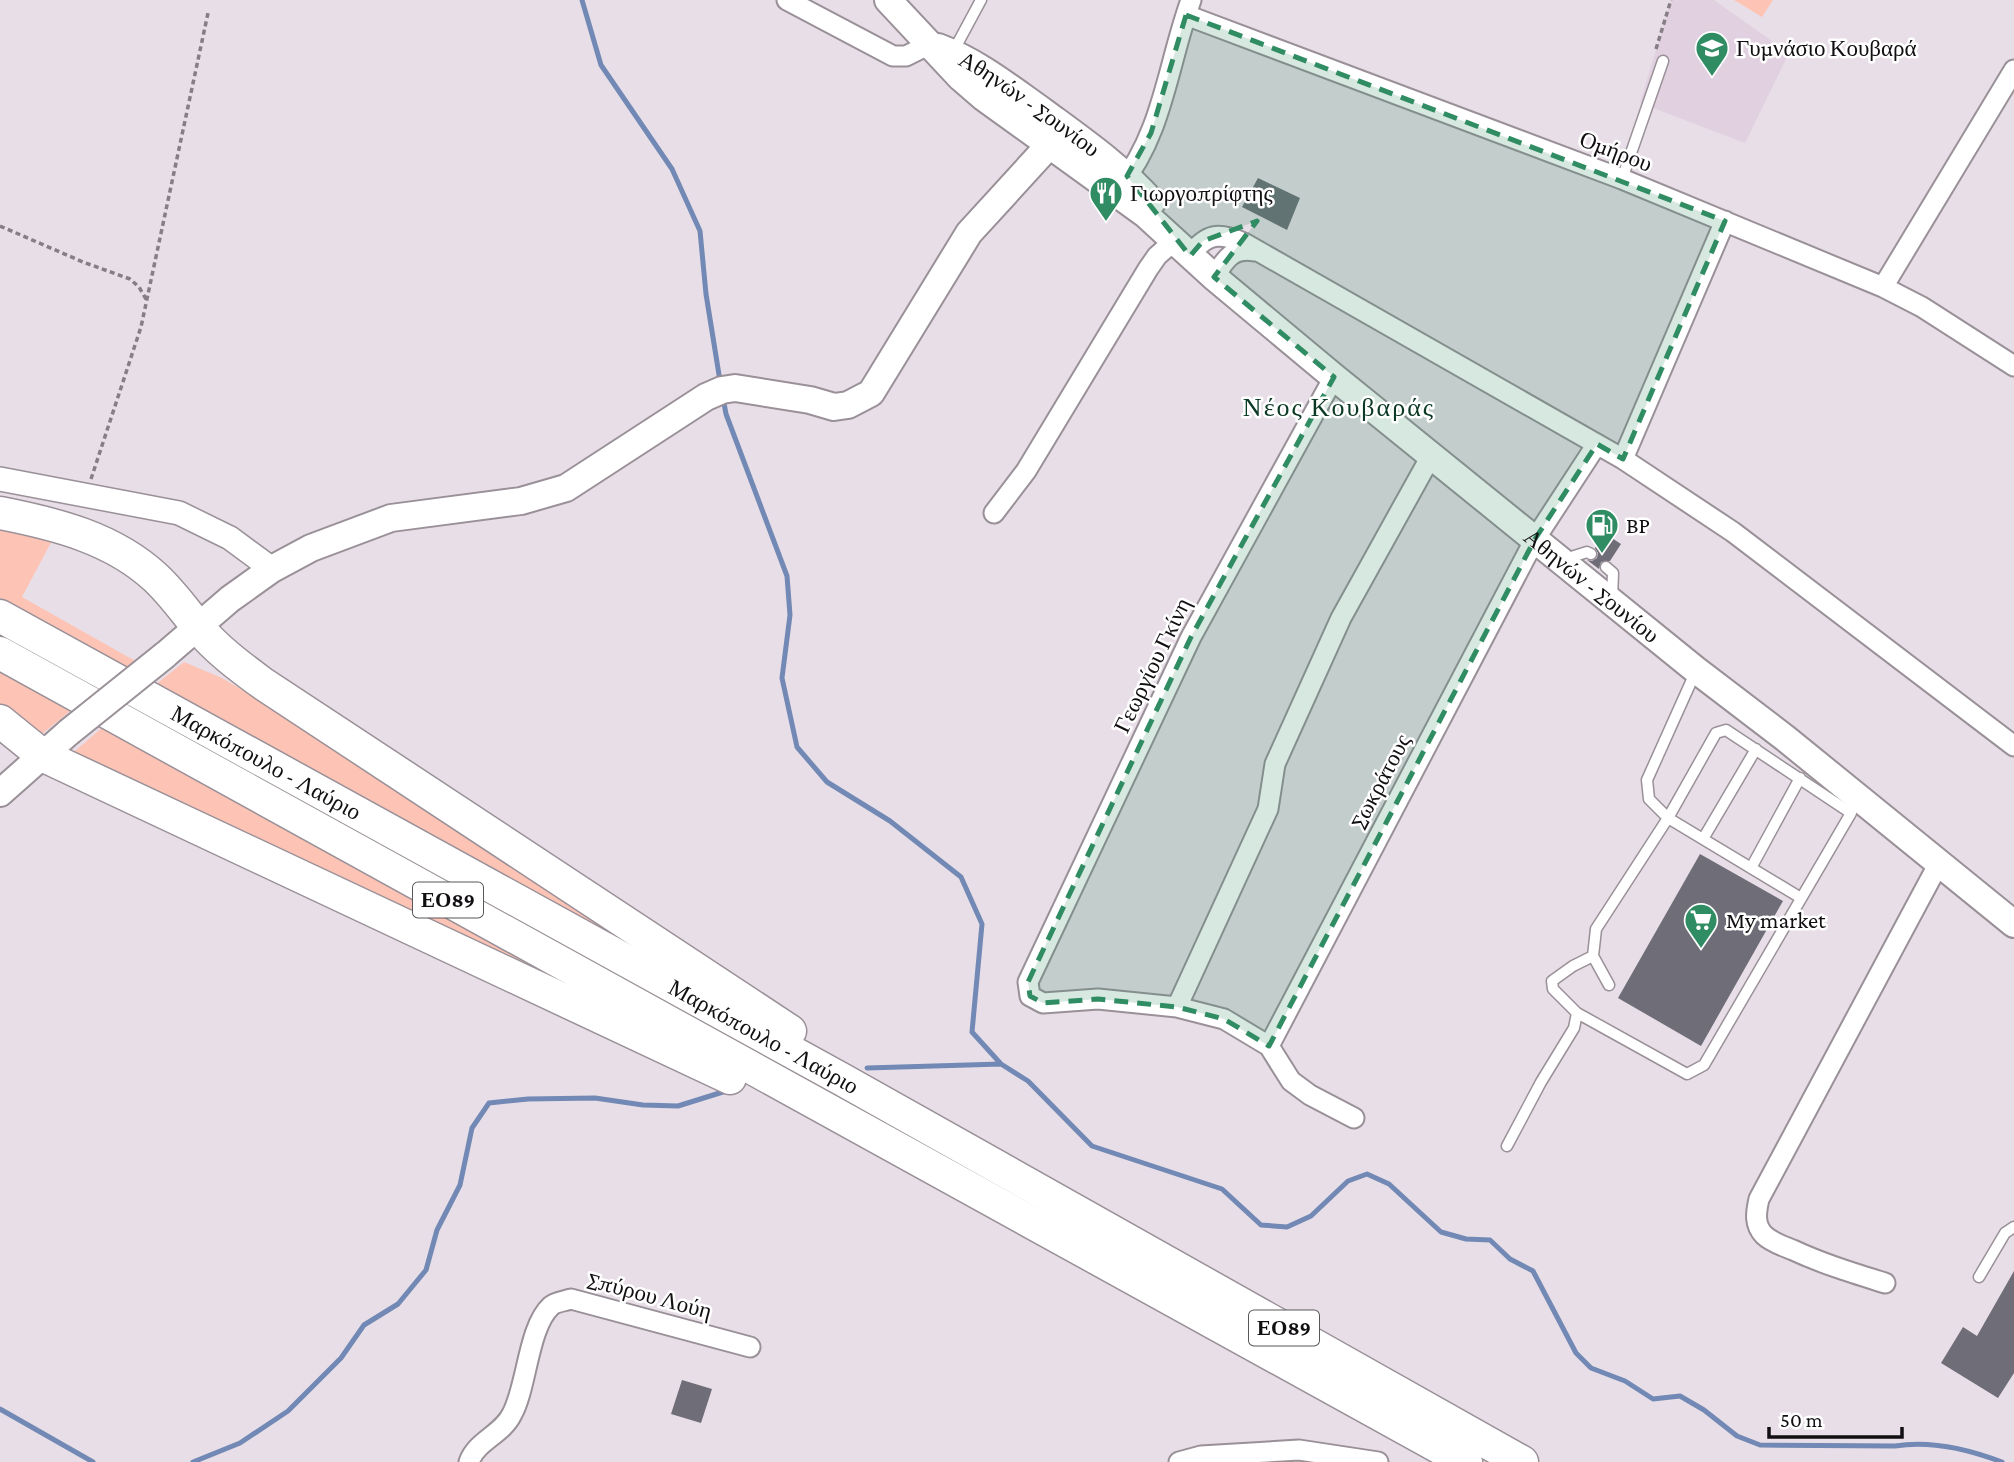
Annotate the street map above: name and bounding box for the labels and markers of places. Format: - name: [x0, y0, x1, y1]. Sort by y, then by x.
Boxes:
- school or university icon: Γυμνάσιο Κουβαρά: [1693, 29, 1731, 78]
- place label: Γυμνάσιο Κουβαρά: [1736, 35, 1917, 61]
- restaurant icon: Γιωργοπρίφτης: [1087, 174, 1125, 223]
- place label: Γιωργοπρίφτης: [1130, 180, 1273, 206]
- fuel station icon: BP: [1583, 506, 1621, 555]
- place label: BP: [1626, 512, 1650, 538]
- supermarket icon: My market: [1682, 901, 1720, 950]
- place label: My market: [1726, 907, 1826, 933]

